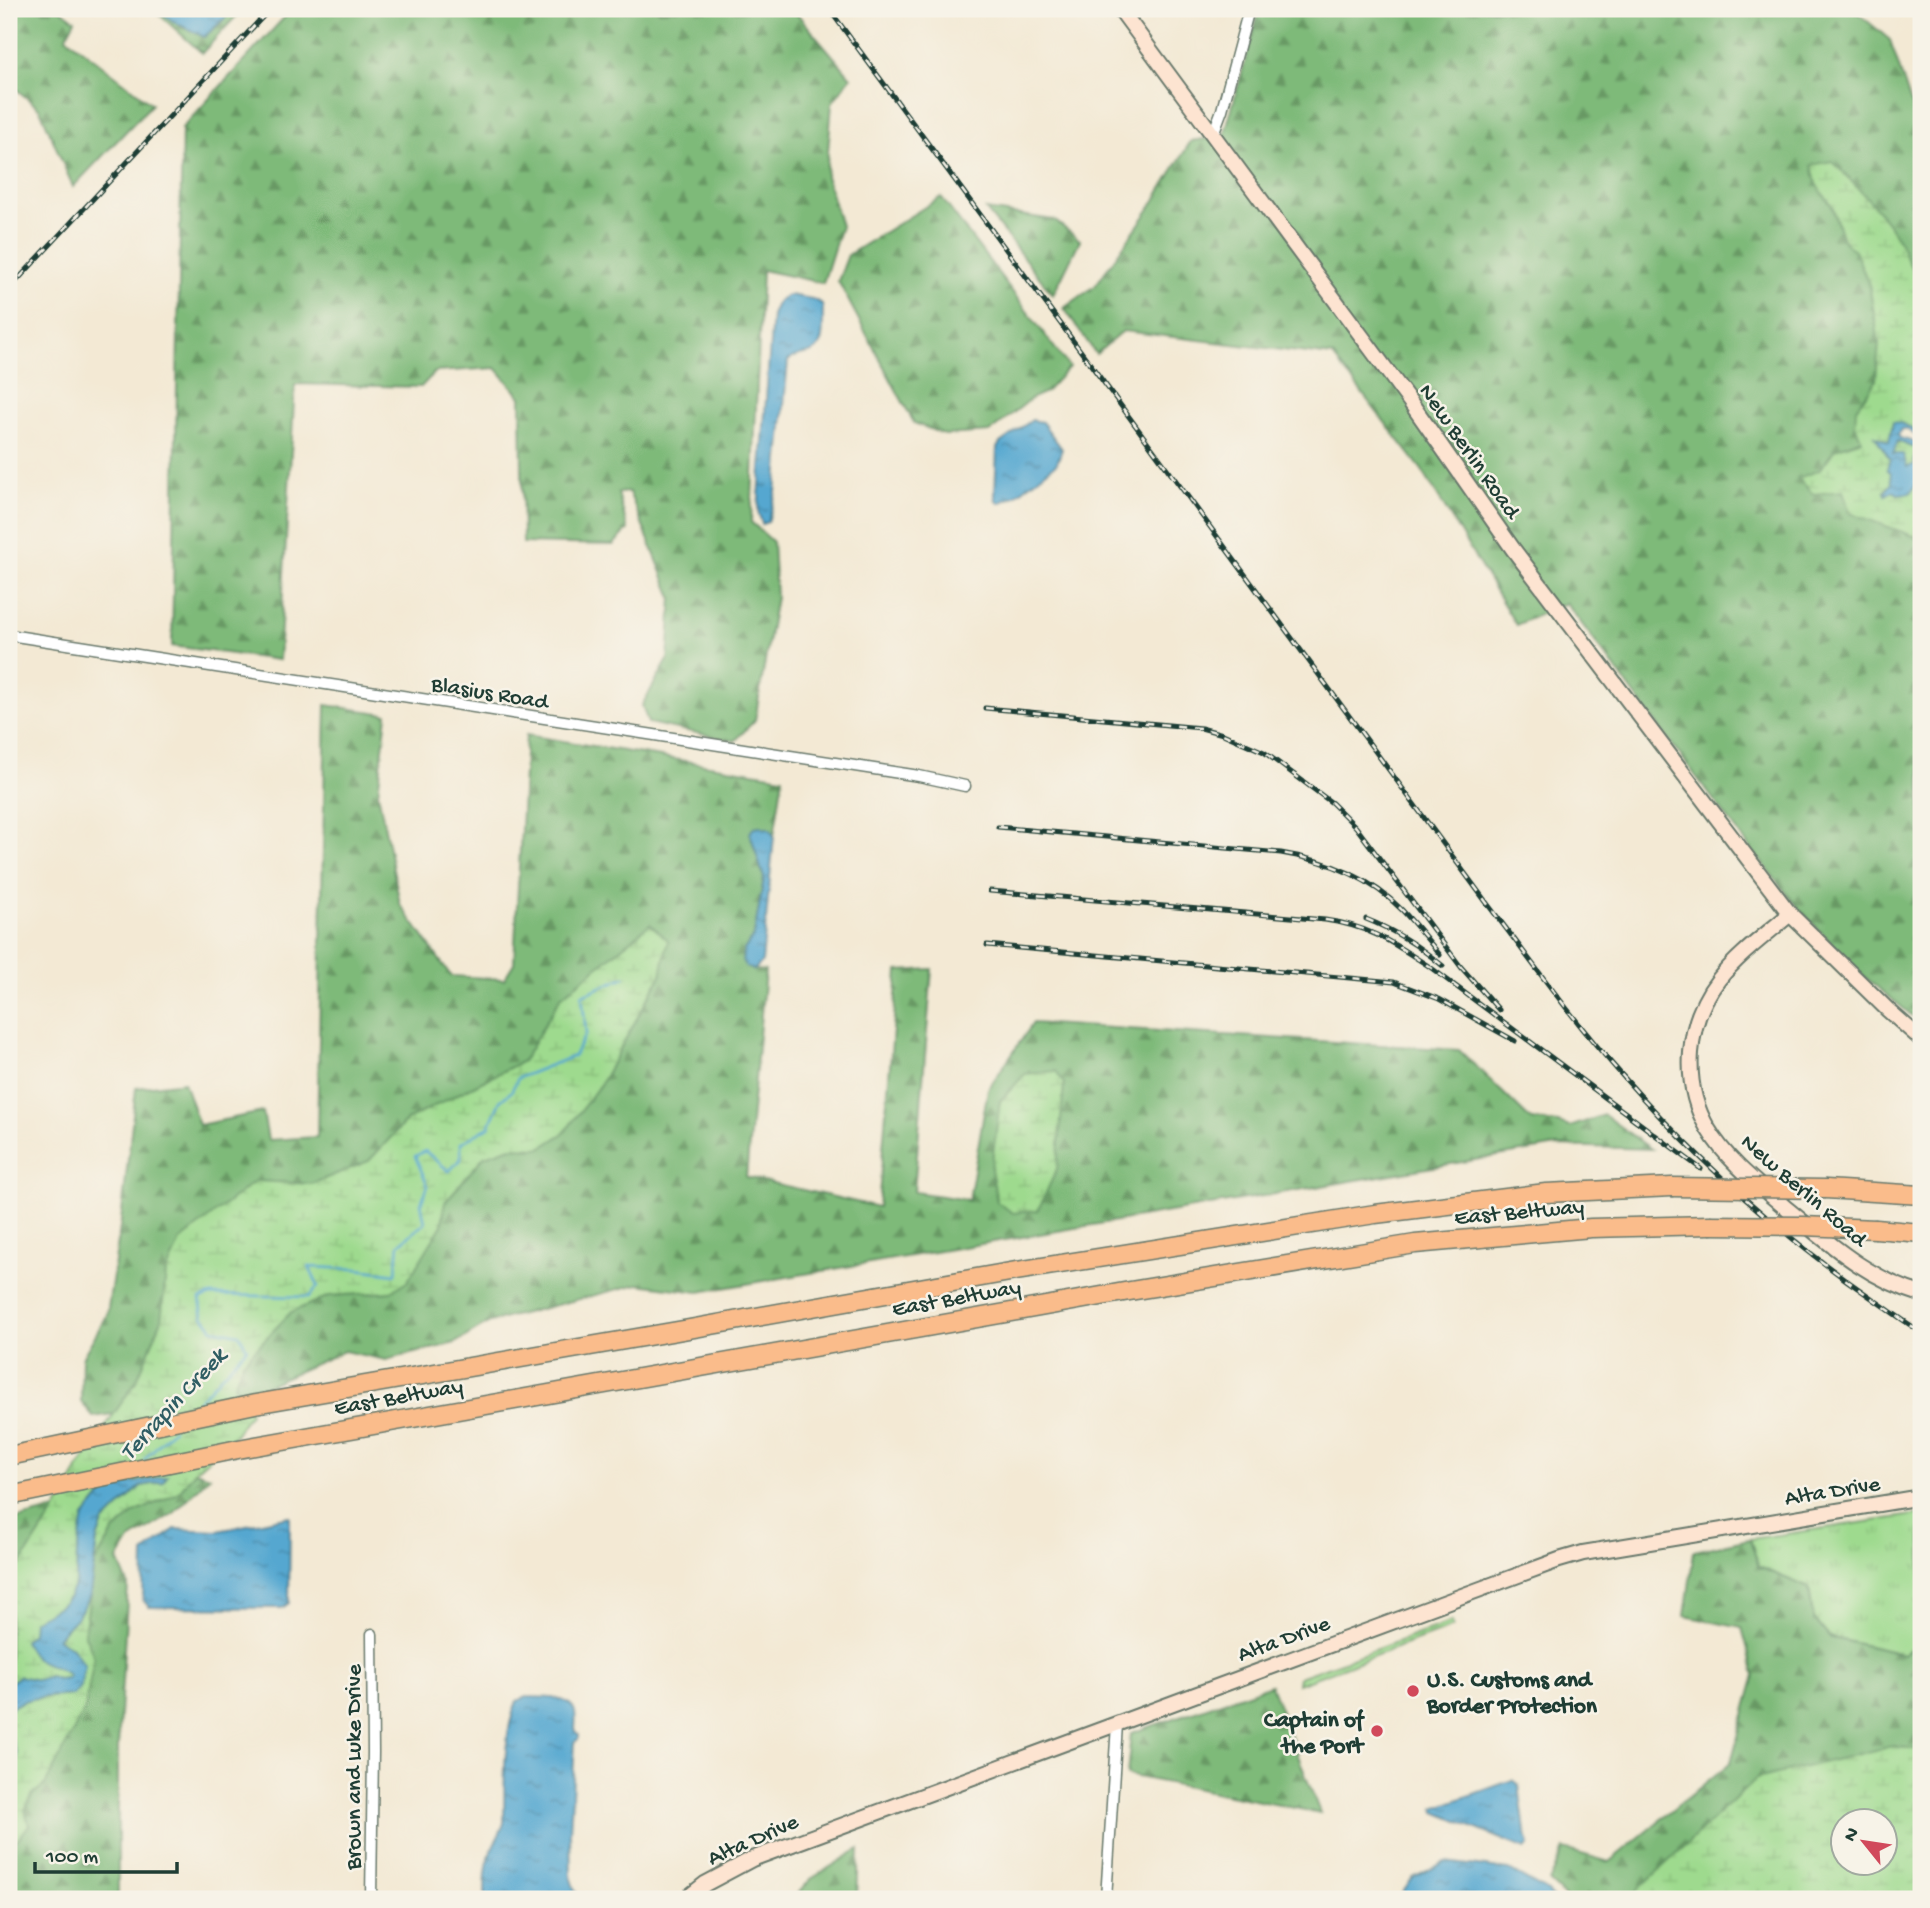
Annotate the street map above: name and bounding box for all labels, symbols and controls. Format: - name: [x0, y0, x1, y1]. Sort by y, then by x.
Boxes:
- street label: New Berlin Road: [1412, 379, 1526, 526]
- street label: Blasius Road: [428, 672, 551, 717]
- street label: New Berlin Road: [1734, 1129, 1873, 1255]
- street label: East Beltway: [1453, 1194, 1585, 1233]
- street label: East Beltway: [890, 1275, 1023, 1324]
- water label: Terrapin Creek: [115, 1342, 236, 1468]
- street label: East Beltway: [332, 1374, 465, 1423]
- street label: Alta Drive: [1783, 1471, 1883, 1513]
- street label: Alta Drive: [1234, 1611, 1335, 1669]
- street label: Brown and Luke Drive: [342, 1663, 369, 1871]
- place label: U.S. Customs and Border Protection: [1426, 1668, 1598, 1721]
- marker: U.S. Customs and Border Protection: [1405, 1683, 1421, 1699]
- place label: Captain of the Port: [1264, 1708, 1366, 1761]
- marker: Captain of the Port: [1369, 1723, 1385, 1739]
- north arrow: [1828, 1806, 1898, 1876]
- street label: Alta Drive: [704, 1809, 804, 1873]
- text: N: [1839, 1824, 1865, 1846]
- scale bar: [35, 1831, 177, 1875]
- text: 100 m: [45, 1846, 98, 1871]

